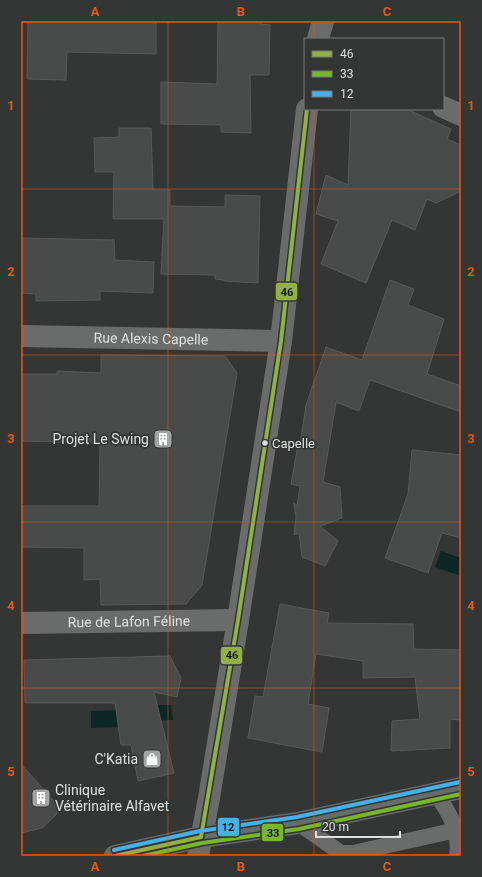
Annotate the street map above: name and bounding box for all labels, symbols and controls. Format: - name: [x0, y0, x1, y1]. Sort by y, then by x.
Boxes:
- text: A: [91, 4, 100, 19]
- text: B: [237, 4, 245, 19]
- text: C: [383, 4, 392, 19]
- legend: [304, 38, 444, 110]
- text: 46: [340, 47, 354, 61]
- text: 33: [340, 67, 354, 81]
- text: 12: [340, 87, 354, 101]
- text: 1: [7, 98, 15, 113]
- text: 1: [467, 98, 475, 113]
- text: 2: [7, 264, 15, 279]
- text: 2: [467, 264, 475, 279]
- line badge: 46: [275, 282, 298, 301]
- text: 46: [281, 286, 293, 299]
- street label: Rue Alexis Capelle: [94, 329, 208, 348]
- building icon: Projet Le Swing: [152, 428, 174, 450]
- text: 3: [7, 431, 15, 446]
- place label: Projet Le Swing: [52, 431, 149, 447]
- text: 3: [467, 431, 475, 446]
- place label: Capelle: [272, 436, 315, 451]
- marker: Capelle: [260, 438, 270, 448]
- text: 4: [7, 598, 15, 613]
- text: 4: [467, 598, 475, 613]
- street label: Rue de Lafon Féline: [68, 613, 190, 630]
- line badge: 46: [220, 646, 243, 665]
- text: 46: [226, 649, 238, 662]
- shop icon: C'Katia: [141, 748, 163, 770]
- place label: C'Katia: [94, 751, 138, 767]
- text: 5: [7, 764, 15, 779]
- text: 5: [467, 764, 475, 779]
- place label: Clinique Vétérinaire Alfavet: [55, 782, 169, 814]
- building icon: Clinique Vétérinaire Alfavet: [30, 787, 52, 809]
- scale bar: [316, 813, 400, 839]
- line badge: 12: [217, 817, 240, 837]
- text: 20 m: [322, 820, 349, 834]
- text: 12: [222, 821, 234, 834]
- line badge: 33: [261, 823, 284, 842]
- text: 33: [267, 827, 279, 840]
- text: A: [91, 859, 100, 874]
- text: B: [237, 859, 245, 874]
- text: C: [383, 859, 392, 874]

